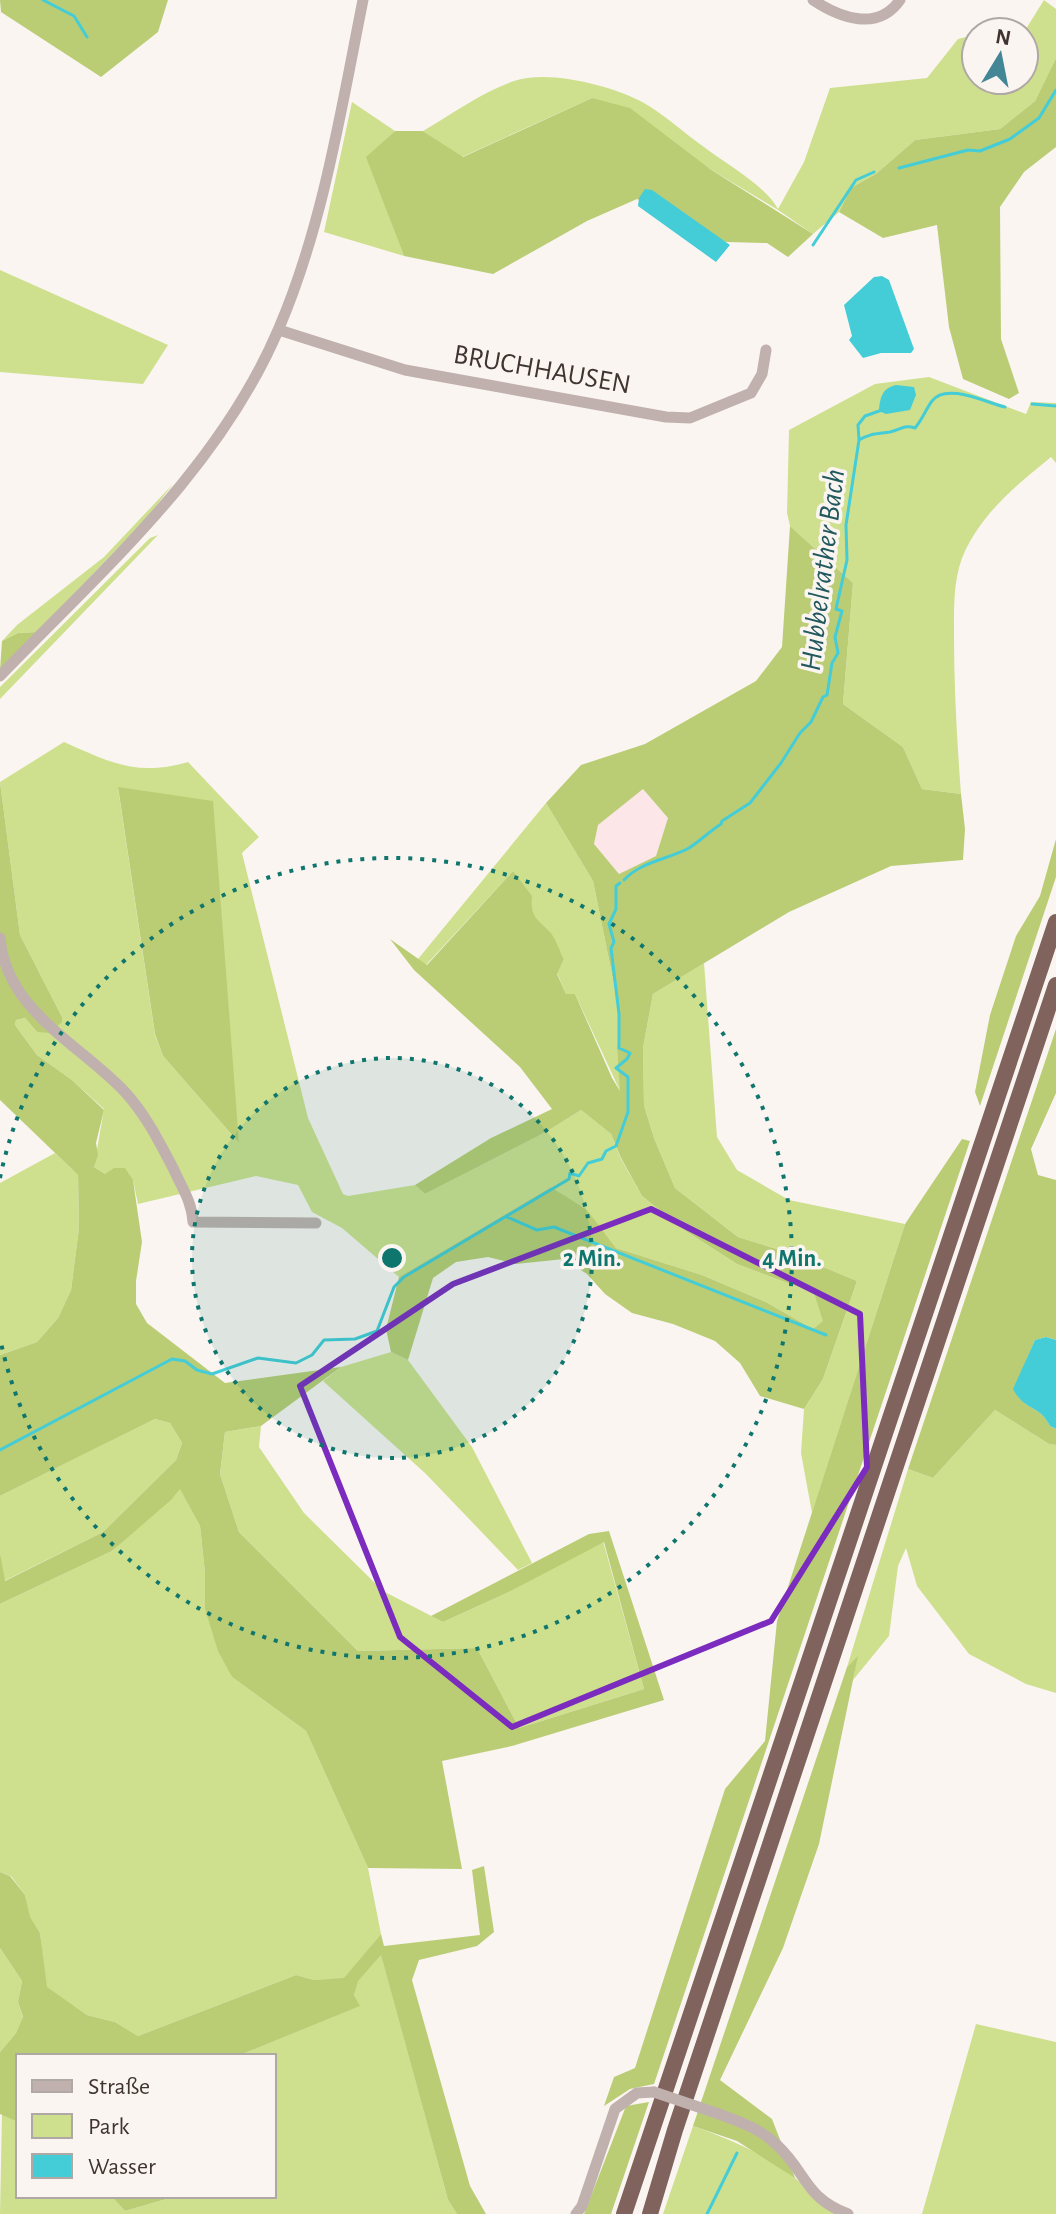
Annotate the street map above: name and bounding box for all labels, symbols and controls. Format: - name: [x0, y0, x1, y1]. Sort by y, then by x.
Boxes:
- north arrow: [960, 16, 1040, 96]
- text: N: [994, 25, 1013, 49]
- street label: BRUCHHAUSEN: [451, 341, 633, 399]
- water label: Hubbelrather Bach: [796, 467, 850, 673]
- centre of rings: [378, 1244, 406, 1272]
- text: 2 Min.: [563, 1247, 621, 1271]
- text: 4 Min.: [762, 1247, 822, 1271]
- legend: [16, 2054, 276, 2198]
- text: Straße: [88, 2075, 150, 2099]
- text: Park: [88, 2115, 129, 2139]
- text: Wasser: [88, 2155, 156, 2179]

